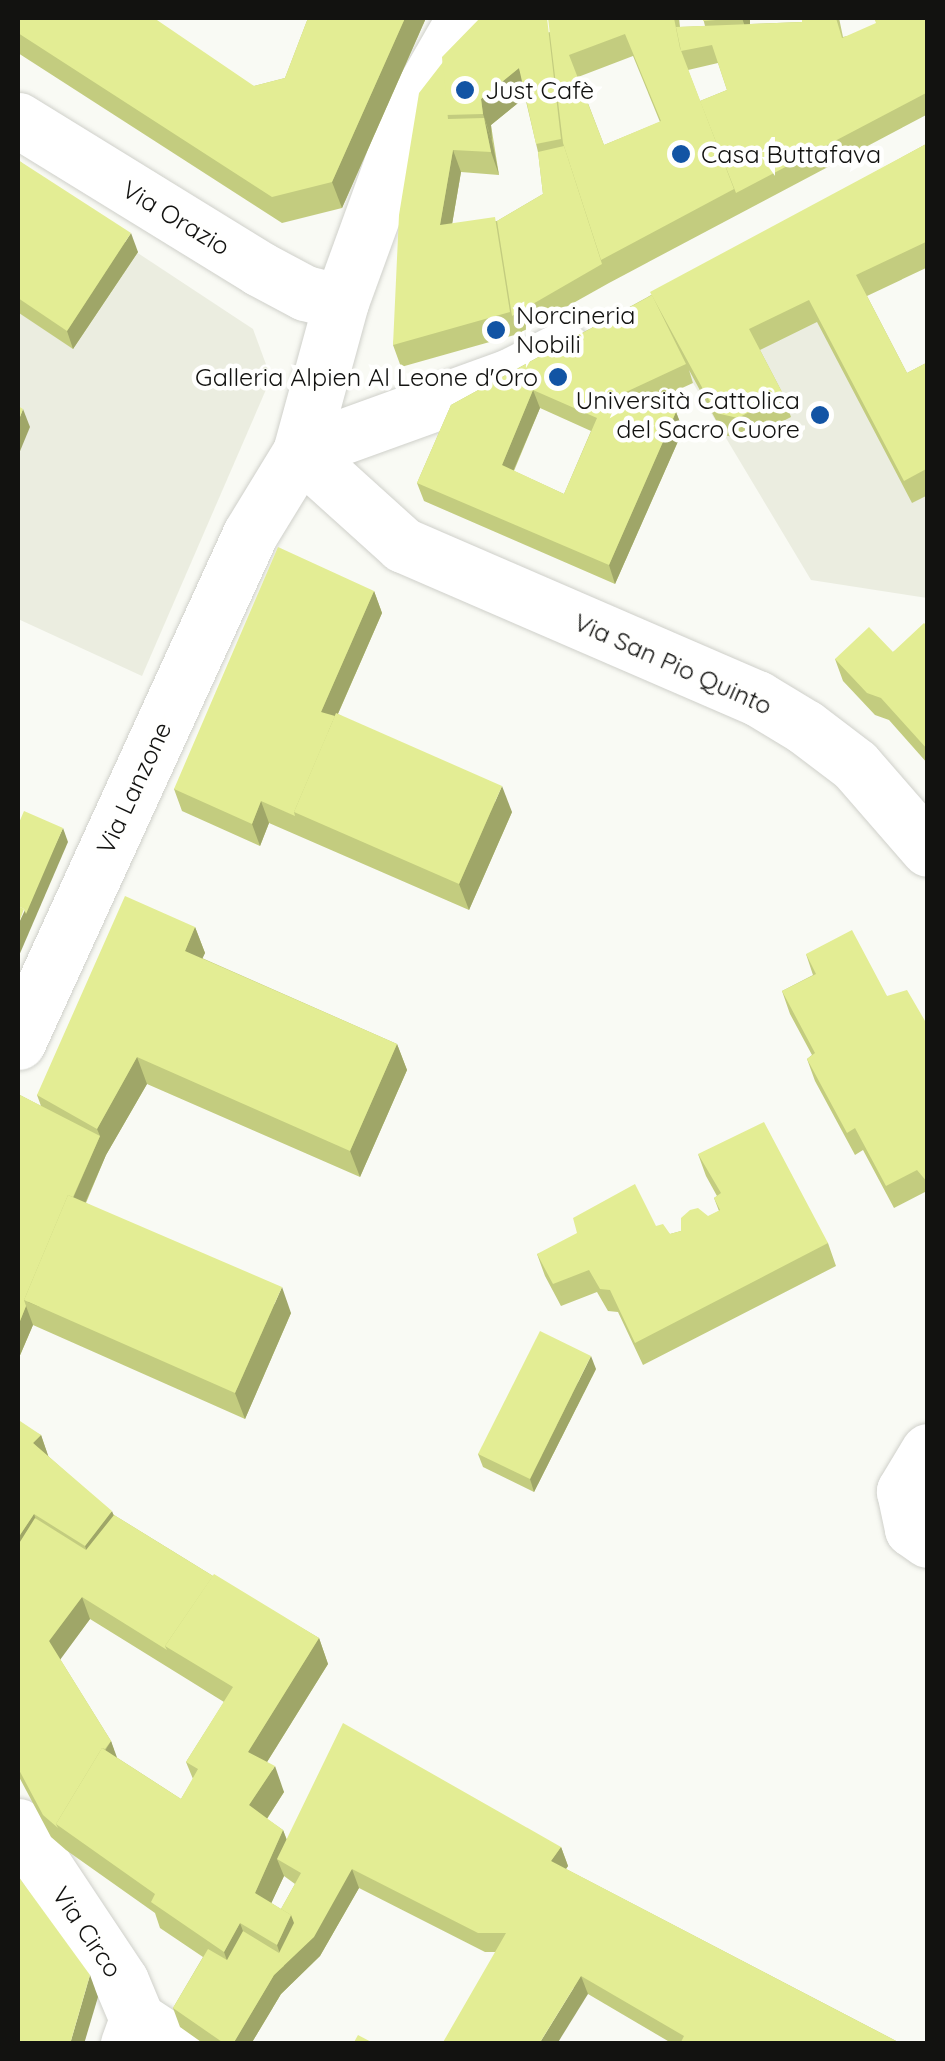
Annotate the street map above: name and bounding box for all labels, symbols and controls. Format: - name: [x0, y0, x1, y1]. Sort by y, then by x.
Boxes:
- place label: Just Cafè: [485, 75, 594, 105]
- marker: Just Cafè: [454, 79, 476, 101]
- place label: Casa Buttafava: [701, 139, 881, 169]
- marker: Casa Buttafava: [670, 143, 692, 165]
- street label: Via Orazio: [117, 174, 235, 262]
- place label: Norcineria Nobili: [516, 301, 635, 360]
- marker: Norcineria Nobili: [485, 319, 507, 341]
- place label: Galleria Alpien Al Leone d'Oro: [195, 362, 538, 392]
- marker: Galleria Alpien Al Leone d'Oro: [547, 366, 569, 388]
- place label: Università Cattolica del Sacro Cuore: [575, 386, 800, 445]
- marker: Università Cattolica del Sacro Cuore: [809, 404, 831, 426]
- street label: Via San Pio Quinto: [569, 607, 777, 721]
- street label: Via Lanzone: [90, 717, 178, 859]
- street label: Via Circo: [46, 1881, 128, 1983]

